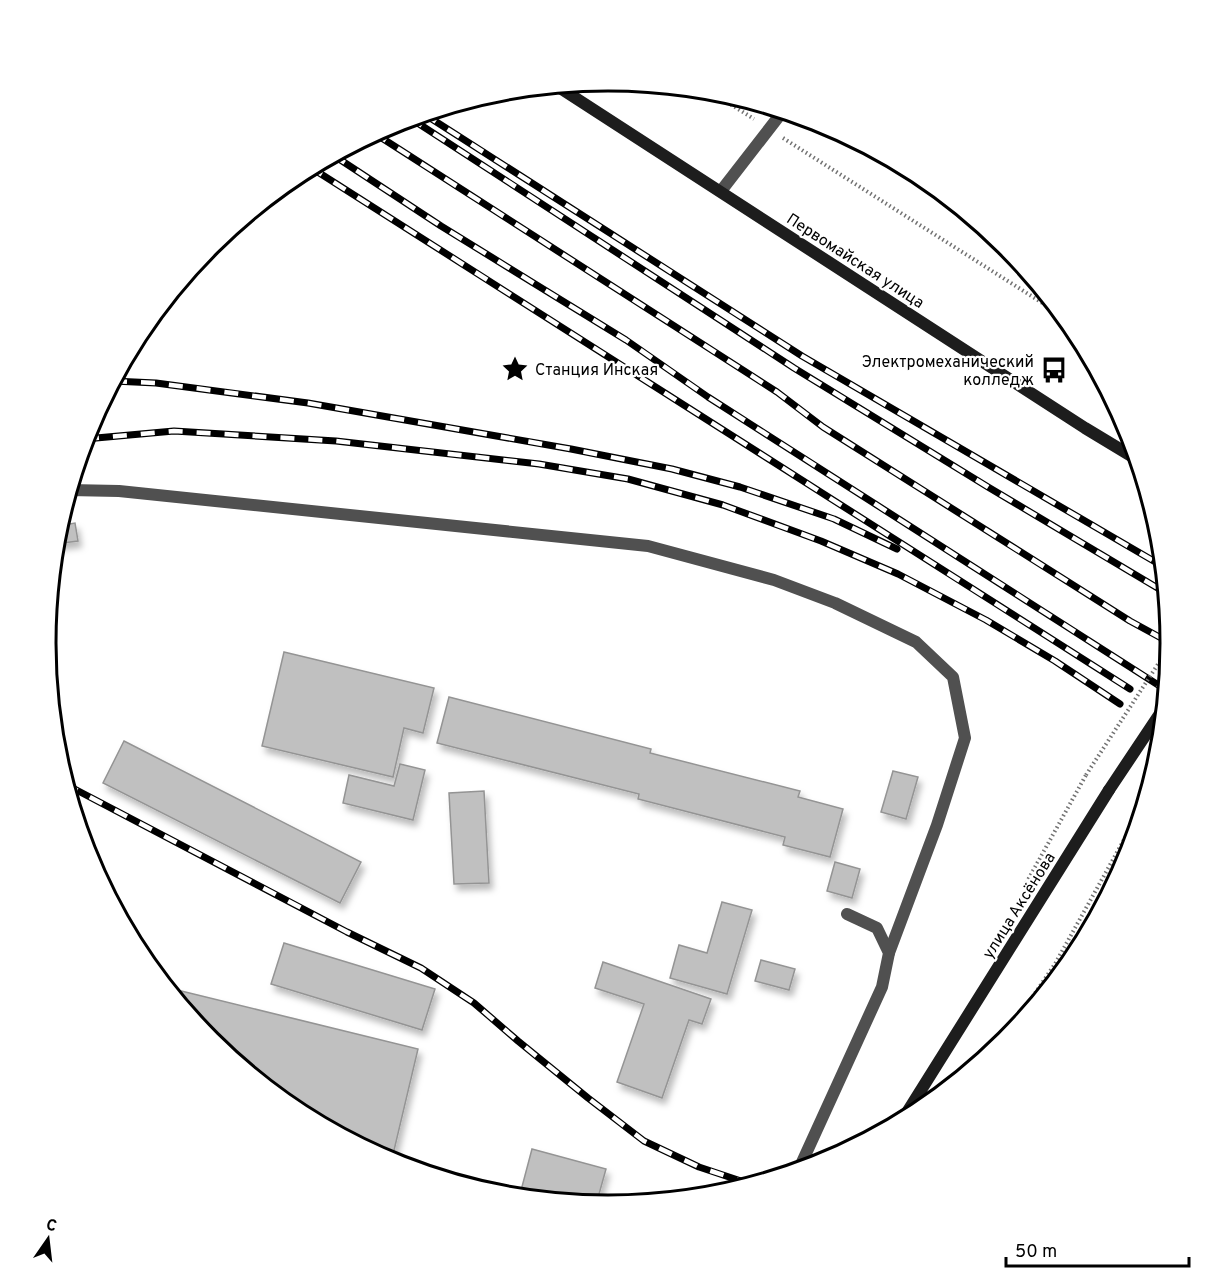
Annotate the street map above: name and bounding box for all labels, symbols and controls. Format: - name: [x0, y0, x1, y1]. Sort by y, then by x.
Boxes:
- street label: Первомайская улица: [782, 210, 928, 314]
- place label: Электромеханический колледж: [862, 353, 1034, 391]
- place icon: Станция Инская: [500, 354, 530, 384]
- bus stop icon: Электромеханический колледж: [1039, 355, 1069, 385]
- place label: Станция Инская: [535, 361, 658, 381]
- street label: улица Аксёнова: [979, 849, 1060, 963]
- north arrow: [18, 1209, 78, 1269]
- text: С: [44, 1215, 59, 1237]
- scale bar: [1006, 1230, 1189, 1268]
- text: 50 m: [1015, 1241, 1057, 1264]

